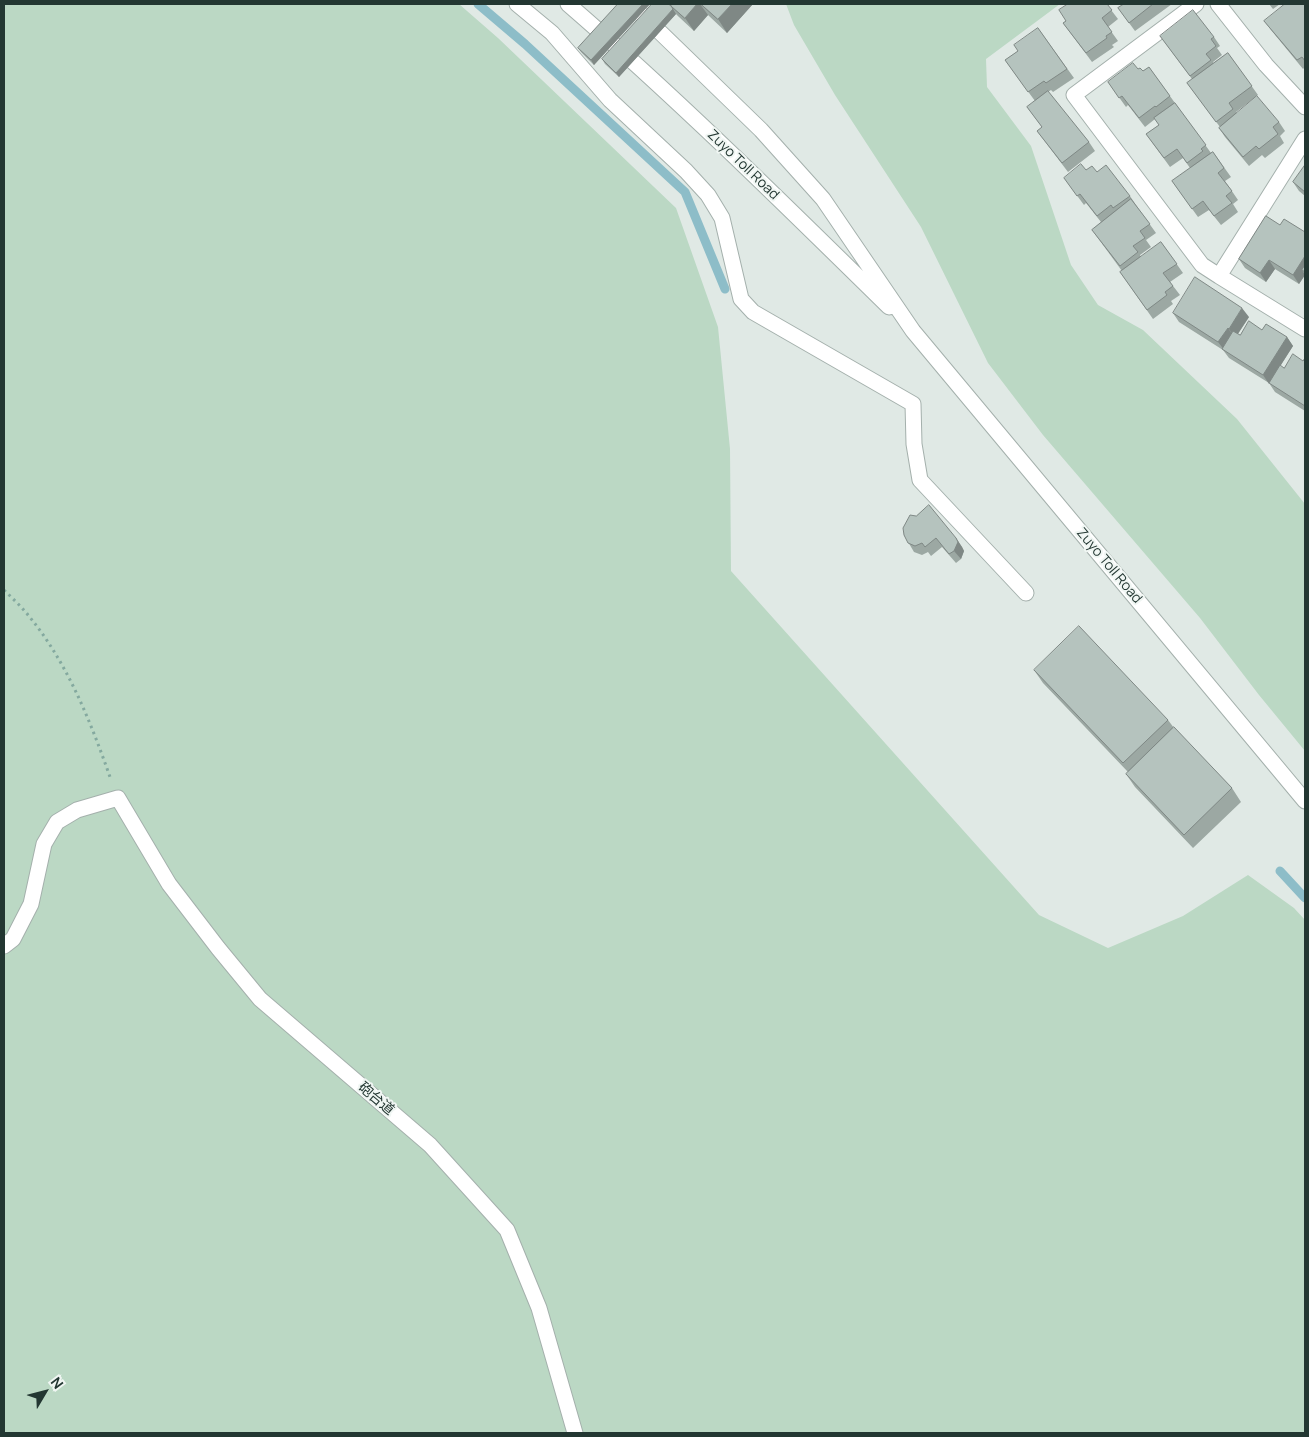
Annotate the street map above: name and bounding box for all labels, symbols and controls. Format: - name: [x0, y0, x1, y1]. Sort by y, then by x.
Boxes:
- street label: Zuyo Toll Road: [704, 127, 782, 203]
- street label: Zuyo Toll Road: [1073, 525, 1145, 607]
- street label: 砲台道: [355, 1079, 397, 1119]
- north arrow: [20, 1367, 70, 1417]
- text: N: [47, 1373, 68, 1392]

